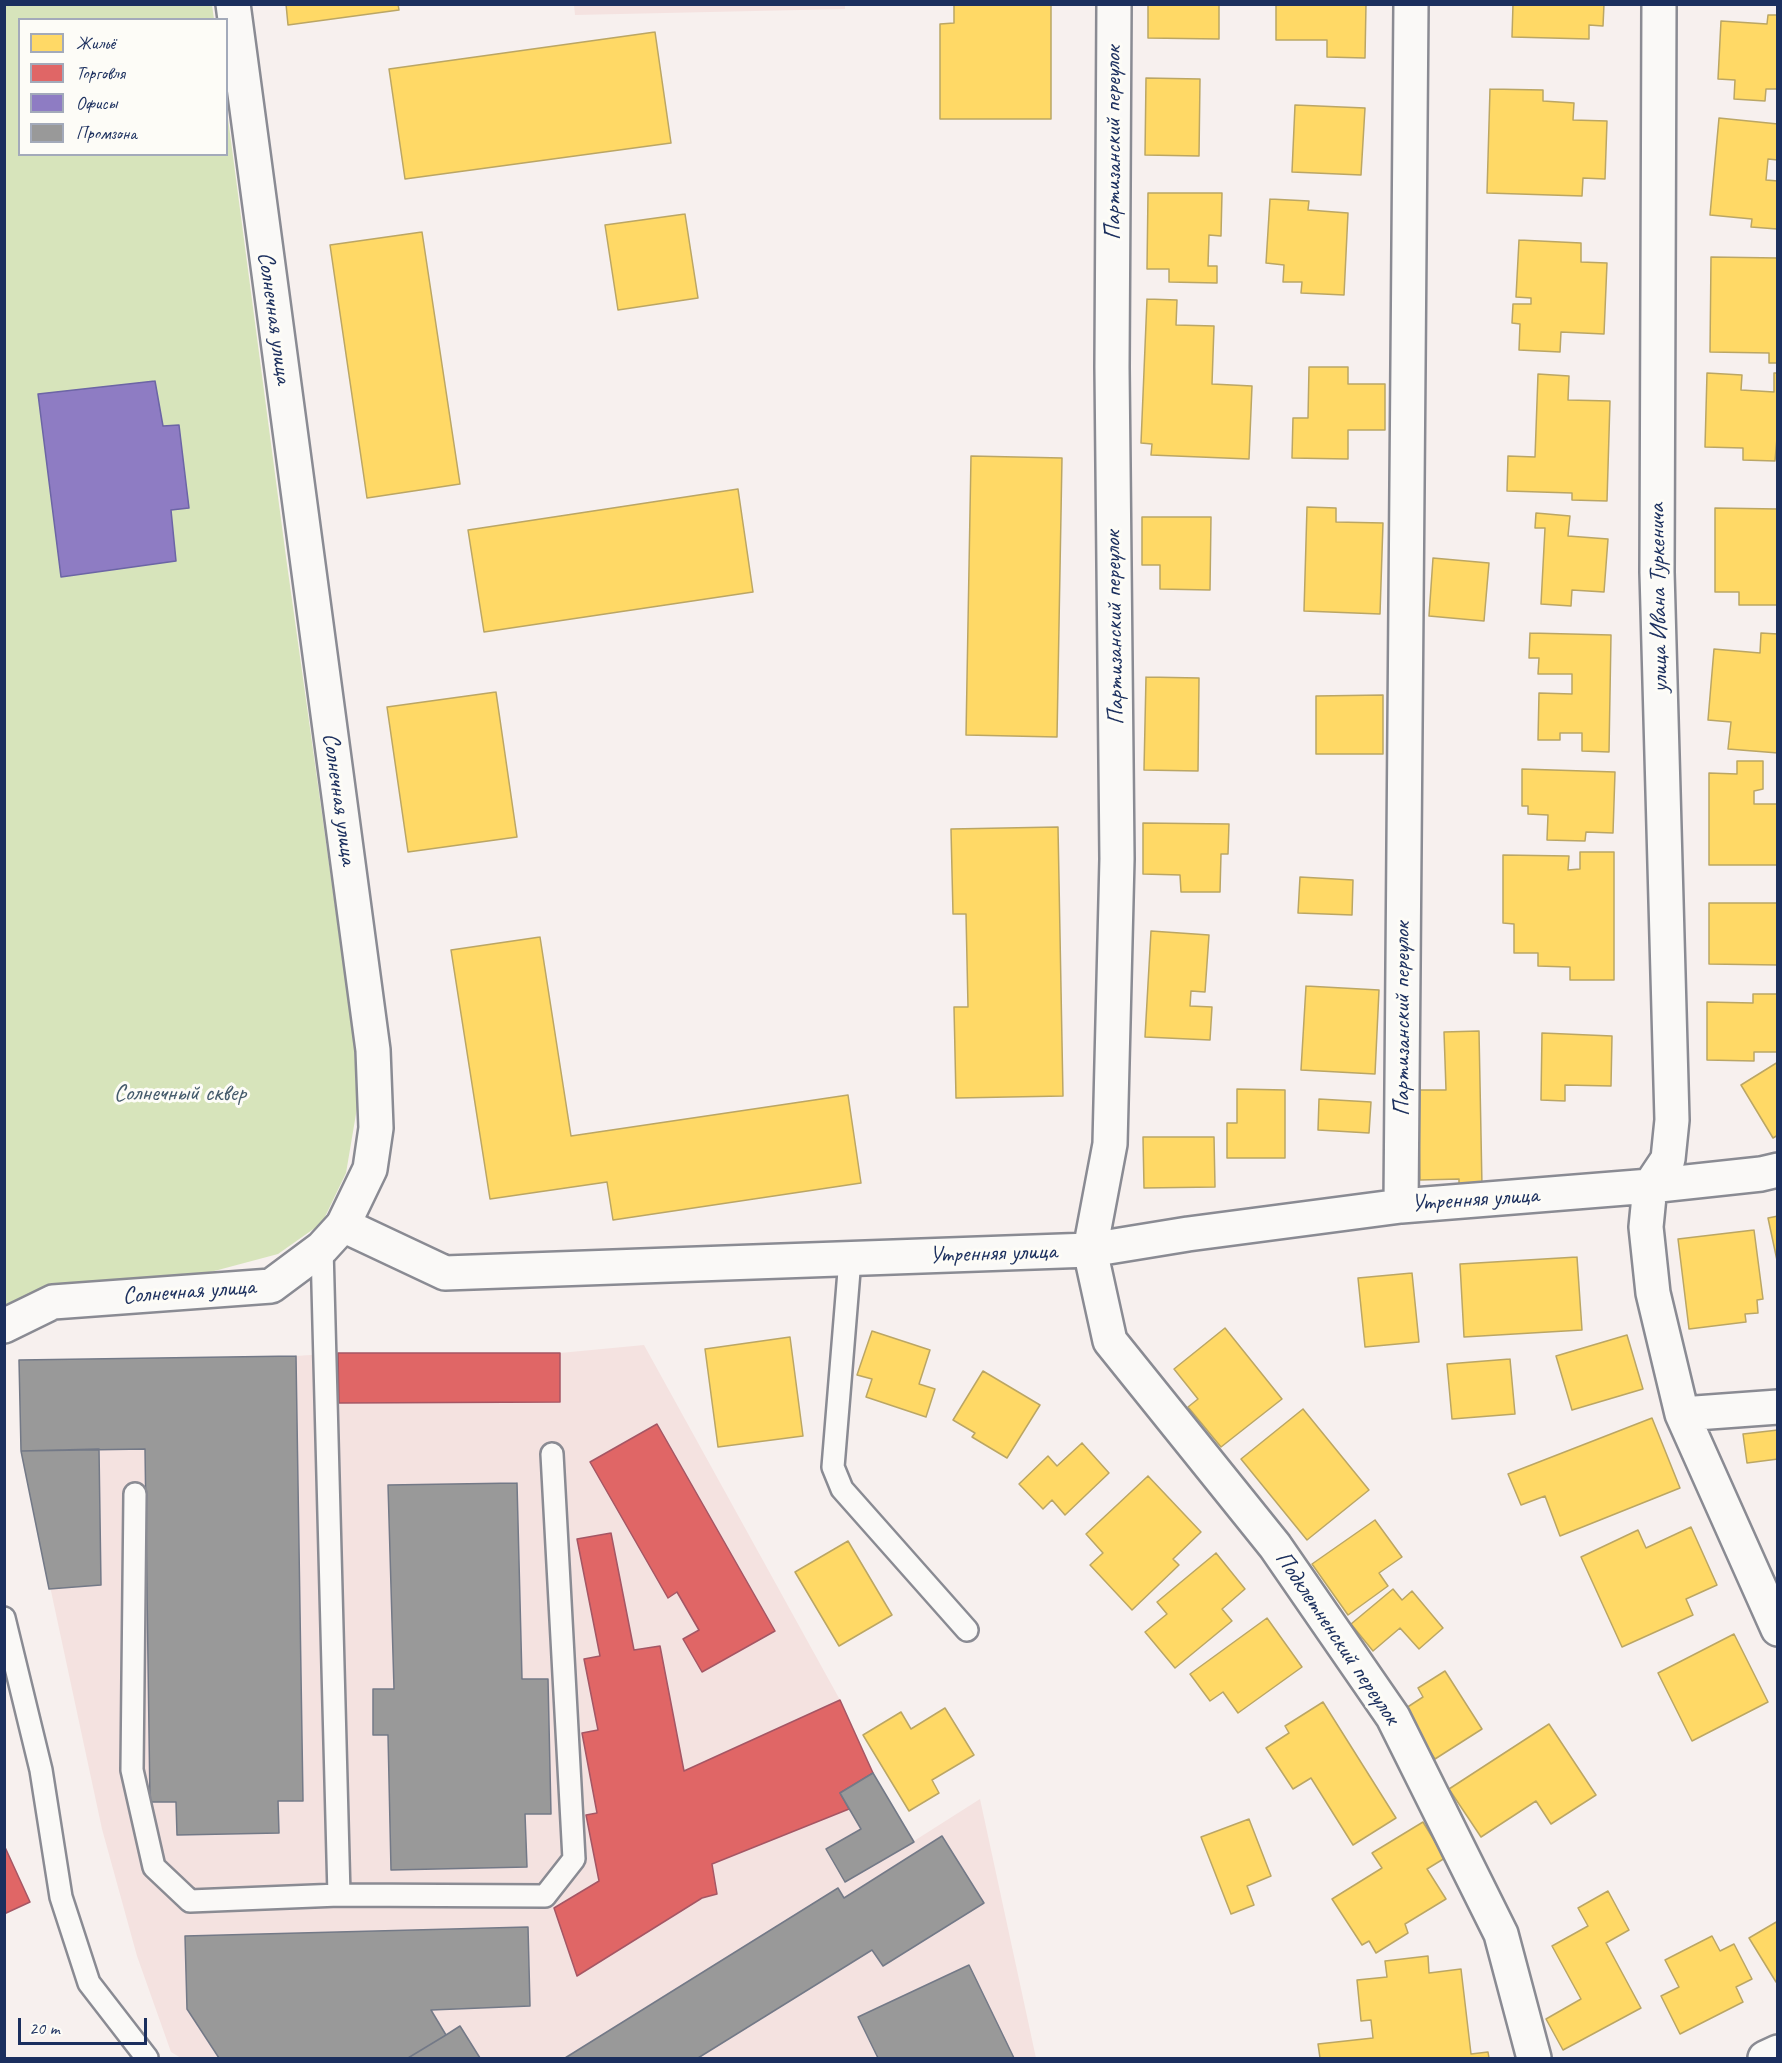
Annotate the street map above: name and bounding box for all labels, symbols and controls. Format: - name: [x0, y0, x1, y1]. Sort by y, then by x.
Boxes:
- legend: [18, 18, 228, 156]
- text: Жильё: [76, 32, 115, 54]
- street label: Партизанский переулок: [1100, 46, 1128, 240]
- text: Торговля: [76, 62, 125, 84]
- text: Офисы: [76, 92, 117, 114]
- text: Промзона: [76, 122, 137, 144]
- street label: Солнечная улица: [250, 250, 298, 386]
- street label: улица Ивана Туркенича: [1643, 503, 1675, 693]
- street label: Партизанский переулок: [1099, 531, 1131, 725]
- street label: Солнечная улица: [315, 731, 363, 867]
- street label: Партизанский переулок: [1389, 922, 1417, 1116]
- park label: Солнечный сквер: [114, 1080, 246, 1108]
- street label: Утренняя улица: [1410, 1181, 1540, 1219]
- street label: Утренняя улица: [929, 1237, 1057, 1271]
- street label: Солнечная улица: [122, 1273, 256, 1311]
- street label: Подклетненский переулок: [1268, 1546, 1406, 1730]
- scale bar: [21, 2006, 150, 2044]
- text: 20 m: [29, 2017, 60, 2039]

